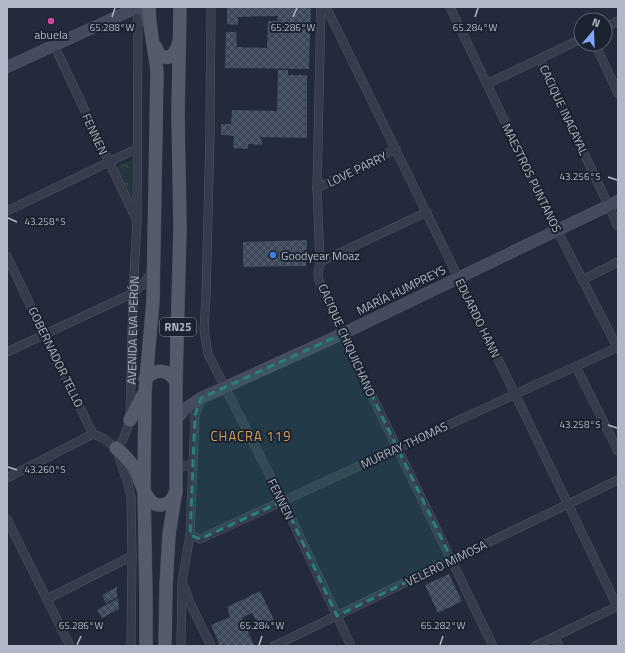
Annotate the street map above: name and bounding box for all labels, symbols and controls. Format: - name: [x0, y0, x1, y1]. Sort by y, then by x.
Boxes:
- north arrow: [573, 12, 613, 52]
- text: N: [590, 14, 602, 31]
- marker: abuela: [46, 16, 56, 26]
- text: 65.288°W: [90, 20, 134, 35]
- text: 65.286°W: [271, 20, 315, 35]
- text: 65.284°W: [453, 20, 497, 35]
- place label: abuela: [34, 25, 68, 44]
- street label: CACIQUE INACAYAL: [535, 62, 593, 159]
- street label: FENNEN: [77, 110, 113, 158]
- street label: MAESTROS PUNTANOS: [497, 120, 567, 236]
- street label: LOVE PARRY: [324, 146, 391, 192]
- text: 43.256°S: [559, 169, 601, 184]
- text: 43.258°S: [24, 214, 66, 229]
- place label: Goodyear Moaz: [281, 246, 360, 265]
- marker: Goodyear Moaz: [268, 250, 278, 260]
- street label: MARÍA HUMPREYS: [353, 260, 449, 320]
- street label: AVENIDA EVA PERÓN: [121, 275, 143, 385]
- street label: EDUARDO HANN: [451, 275, 505, 361]
- street label: CACIQUE CHIQUICHANO: [314, 280, 381, 400]
- street label: GOBERNADOR TELLO: [23, 303, 89, 411]
- road number: RN25: [160, 318, 196, 336]
- street label: MURRAY THOMAS: [357, 416, 451, 474]
- text: 43.258°S: [559, 417, 601, 432]
- district label: CHACRA 119: [211, 426, 291, 446]
- text: 43.260°S: [24, 462, 66, 477]
- street label: FENNEN: [263, 475, 299, 523]
- street label: VELERO MIMOSA: [402, 535, 490, 591]
- text: 65.286°W: [59, 618, 103, 633]
- text: 65.284°W: [240, 618, 284, 633]
- text: 65.282°W: [421, 618, 465, 633]

